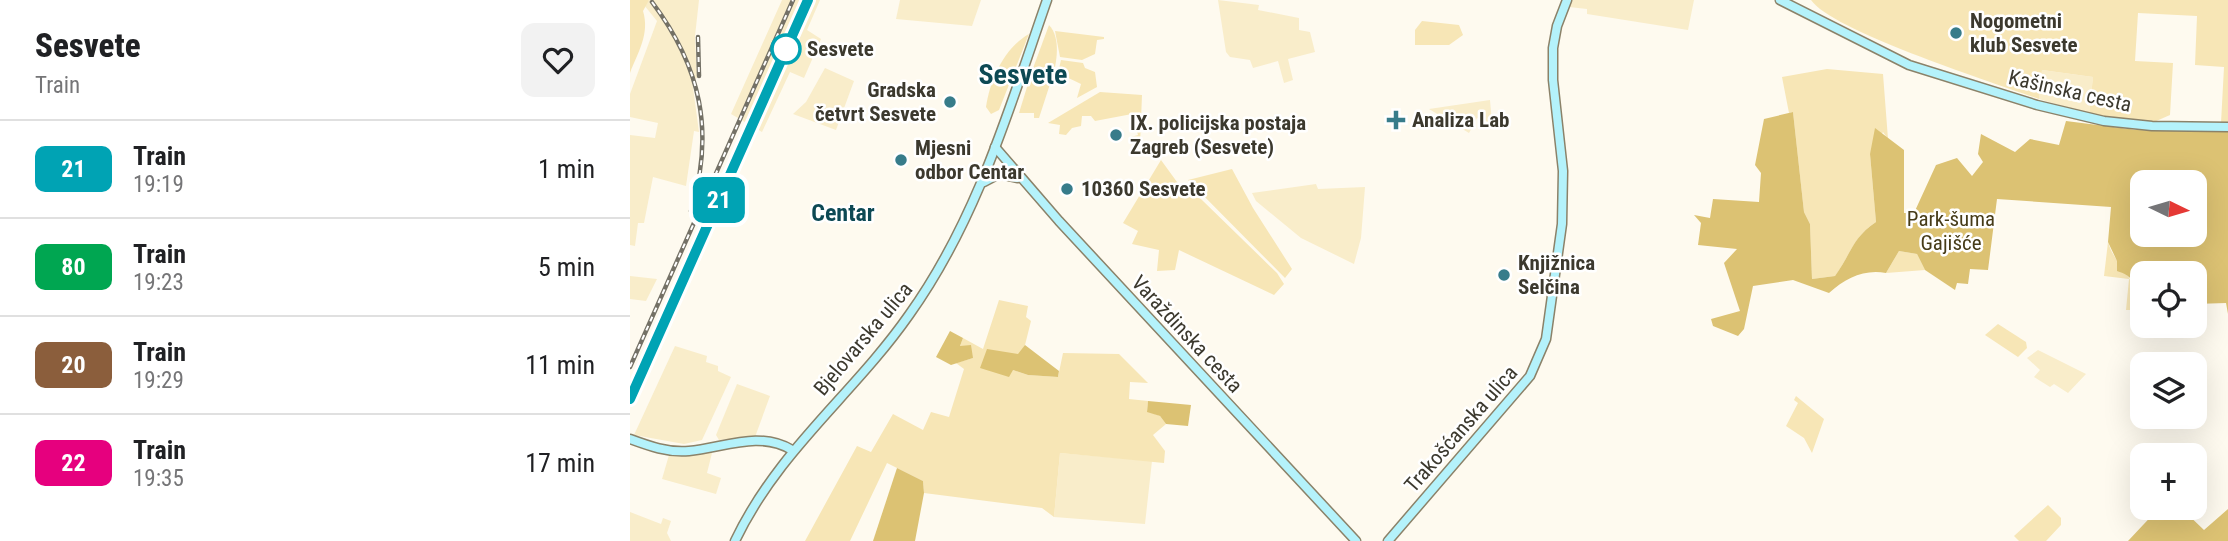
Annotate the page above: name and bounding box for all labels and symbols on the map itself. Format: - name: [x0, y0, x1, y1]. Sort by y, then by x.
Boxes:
- place label: Nogometni klub Sesvete: [1970, 9, 2078, 57]
- marker: Nogometni klub Sesvete: [1948, 25, 1964, 41]
- marker: Sesvete: [771, 34, 801, 64]
- place label: Sesvete: [807, 37, 874, 61]
- district label: Sesvete: [979, 58, 1068, 91]
- street label: Kašinska cesta: [2006, 65, 2134, 117]
- place label: Gradska četvrt Sesvete: [815, 78, 936, 126]
- marker: Gradska četvrt Sesvete: [942, 94, 958, 110]
- place label: Analiza Lab: [1412, 108, 1509, 132]
- marker: Analiza Lab: [1386, 110, 1406, 130]
- place label: IX. policijska postaja Zagreb (Sesvete): [1130, 111, 1306, 159]
- marker: IX. policijska postaja Zagreb (Sesvete): [1108, 127, 1124, 143]
- place label: Mjesni odbor Centar: [915, 136, 1024, 184]
- marker: Mjesni odbor Centar: [893, 152, 909, 168]
- north arrow: [2130, 170, 2207, 247]
- line badge: 21: [687, 177, 750, 223]
- place label: 10360 Sesvete: [1081, 177, 1206, 201]
- marker: 10360 Sesvete: [1059, 181, 1075, 197]
- district label: Centar: [811, 199, 875, 227]
- park label: Park-šuma Gajišće: [1907, 207, 1995, 255]
- place label: Knjižnica Selčina: [1518, 251, 1595, 299]
- marker: Knjižnica Selčina: [1496, 267, 1512, 283]
- street label: Varaždinska cesta: [1127, 271, 1247, 397]
- street label: Bjelovarska ulica: [809, 278, 917, 400]
- street label: Trakošćanska ulica: [1400, 361, 1522, 497]

